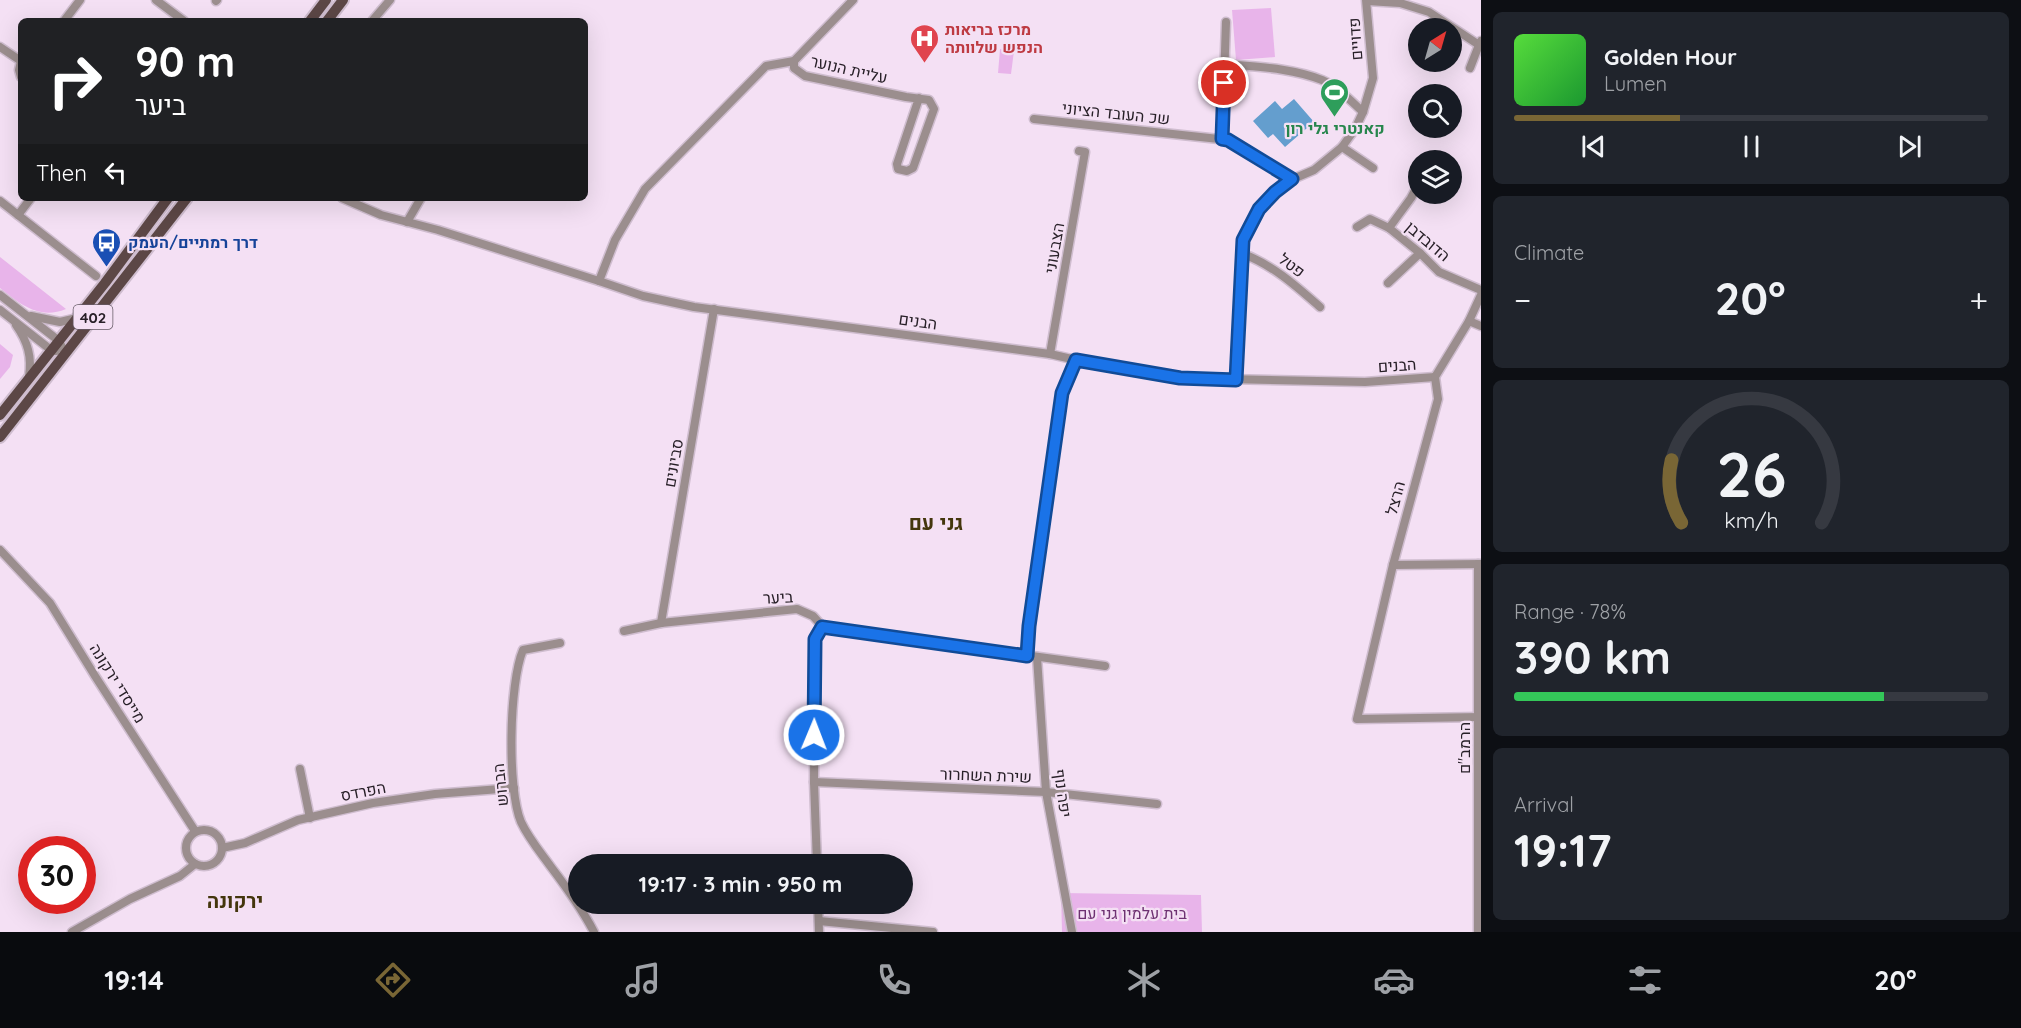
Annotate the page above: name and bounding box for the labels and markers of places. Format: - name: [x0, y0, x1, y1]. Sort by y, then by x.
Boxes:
- place label: מרכז בריאות הנפש שלוותה: [945, 19, 1043, 57]
- hospital icon: מרכז בריאות הנפש שלוותה: [908, 22, 940, 64]
- pin: [1198, 57, 1249, 108]
- sports icon: קאנטרי גלי רון: [1319, 76, 1351, 118]
- place label: קאנטרי גלי רון: [1285, 118, 1385, 138]
- bus stop icon: דרך רמתיים/העמק: [91, 226, 123, 268]
- place label: דרך רמתיים/העמק: [128, 232, 258, 252]

